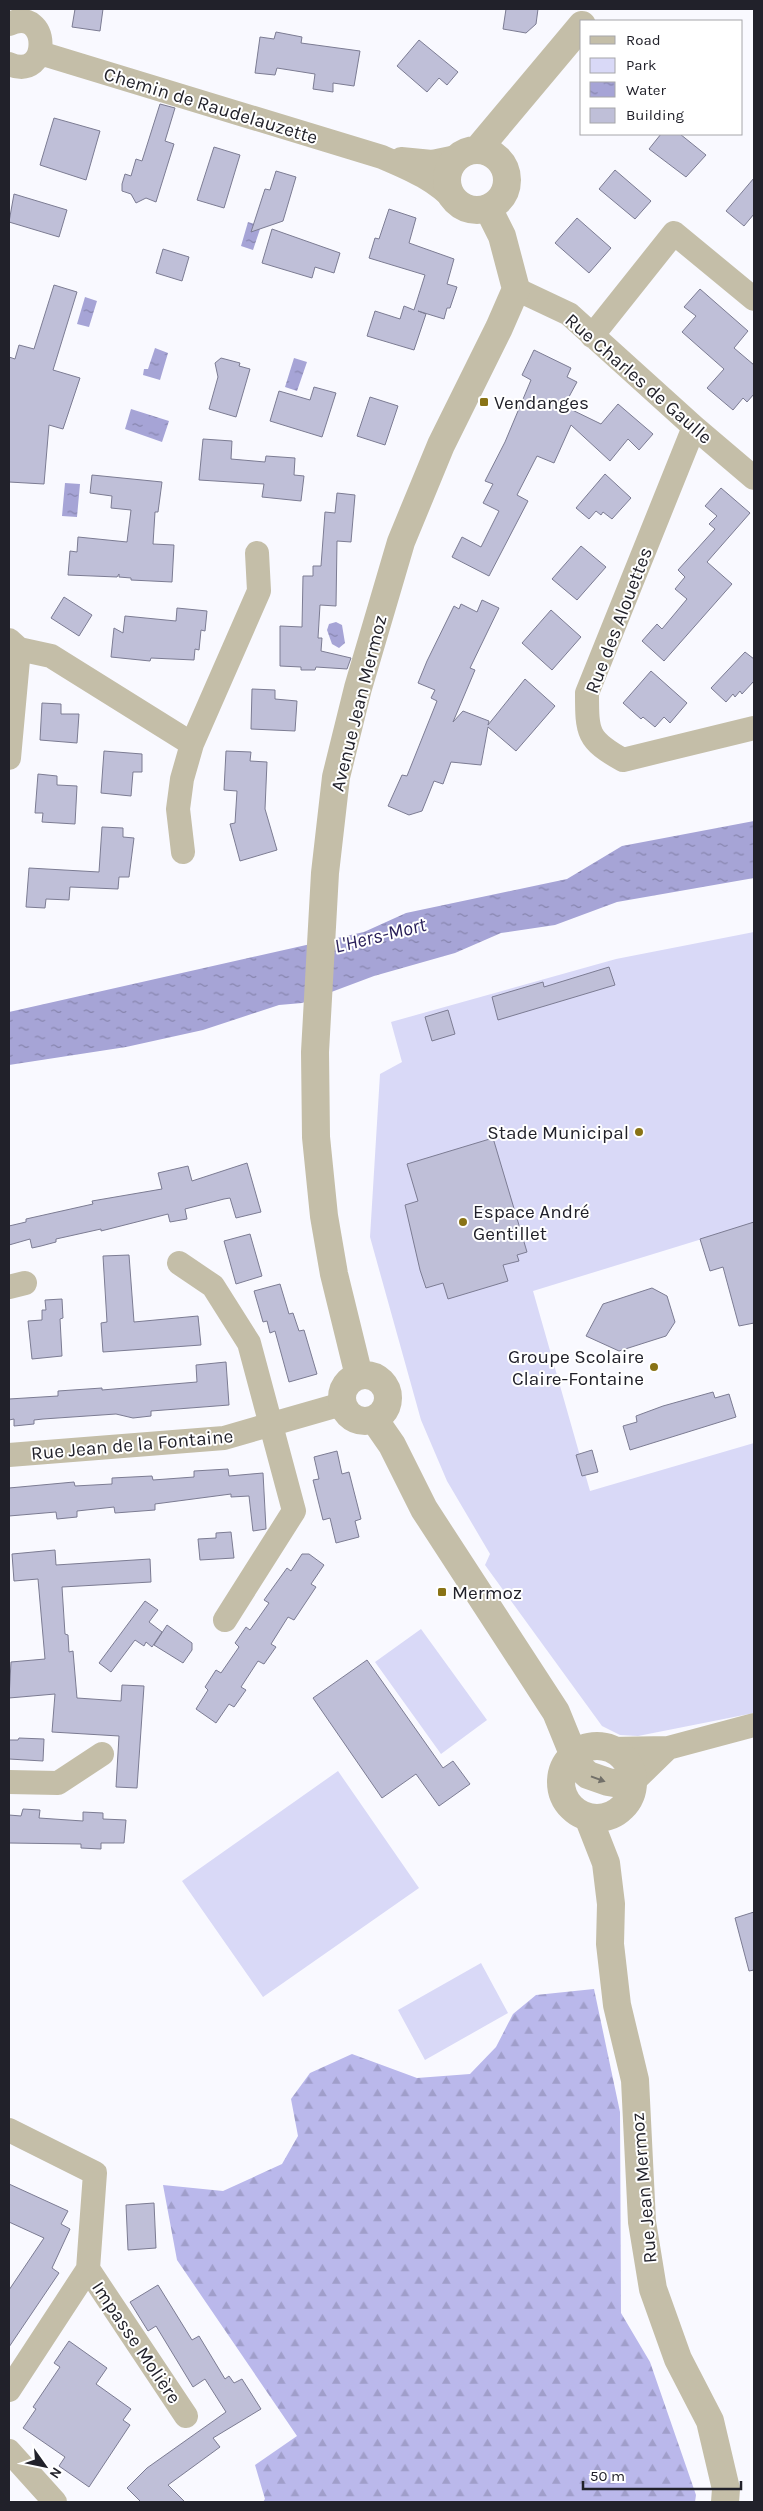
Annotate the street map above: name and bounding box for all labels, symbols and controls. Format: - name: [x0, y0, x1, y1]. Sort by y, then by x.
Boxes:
- legend: [580, 20, 743, 135]
- text: Road: [626, 31, 661, 49]
- text: Park: [626, 56, 656, 74]
- street label: Chemin de Raudelauzette: [101, 63, 320, 149]
- text: Water: [626, 81, 667, 99]
- text: Building: [626, 106, 684, 124]
- street label: Rue Charles de Gaulle: [560, 309, 716, 449]
- place label: Vendanges: [494, 392, 589, 414]
- marker: Vendanges: [478, 396, 490, 408]
- street label: Rue des Alouettes: [581, 544, 657, 697]
- street label: Avenue Jean Mermoz: [326, 613, 392, 794]
- water label: L'Hers-Mort: [332, 913, 428, 958]
- place label: Stade Municipal: [487, 1122, 629, 1144]
- marker: Stade Municipal: [633, 1126, 645, 1138]
- place label: Espace André Gentillet: [473, 1201, 590, 1245]
- marker: Espace André Gentillet: [457, 1216, 469, 1228]
- place label: Groupe Scolaire Claire-Fontaine: [508, 1346, 644, 1390]
- marker: Groupe Scolaire Claire-Fontaine: [648, 1361, 660, 1373]
- street label: Rue Jean de la Fontaine: [30, 1425, 234, 1465]
- place label: Mermoz: [452, 1582, 522, 1604]
- marker: Mermoz: [436, 1586, 448, 1598]
- one-way arrow: [591, 1776, 606, 1783]
- street label: Rue Jean Mermoz: [626, 2112, 662, 2264]
- street label: Impasse Molière: [87, 2277, 185, 2408]
- north arrow: [20, 2441, 70, 2491]
- scale bar: [583, 2458, 740, 2490]
- text: N: [46, 2464, 65, 2482]
- text: 50 m: [590, 2467, 625, 2485]

